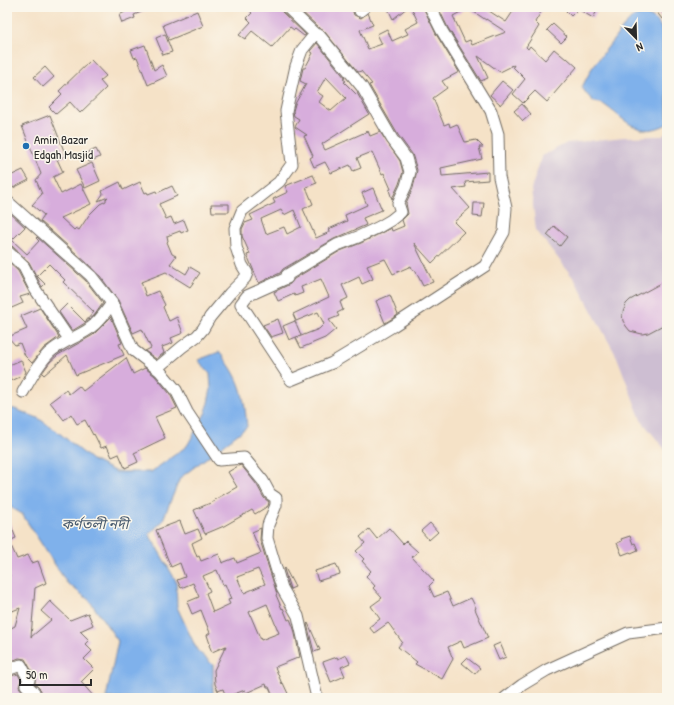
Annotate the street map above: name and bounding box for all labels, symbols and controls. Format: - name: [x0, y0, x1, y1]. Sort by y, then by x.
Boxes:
- north arrow: [616, 18, 656, 58]
- text: N: [634, 40, 645, 55]
- place label: Amin Bazar Edgah Masjid: [34, 130, 93, 163]
- marker: Amin Bazar Edgah Masjid: [21, 141, 31, 151]
- water label: কর্ণতলী নদী: [62, 514, 132, 533]
- scale bar: [20, 661, 91, 687]
- text: 50 m: [26, 666, 47, 683]

